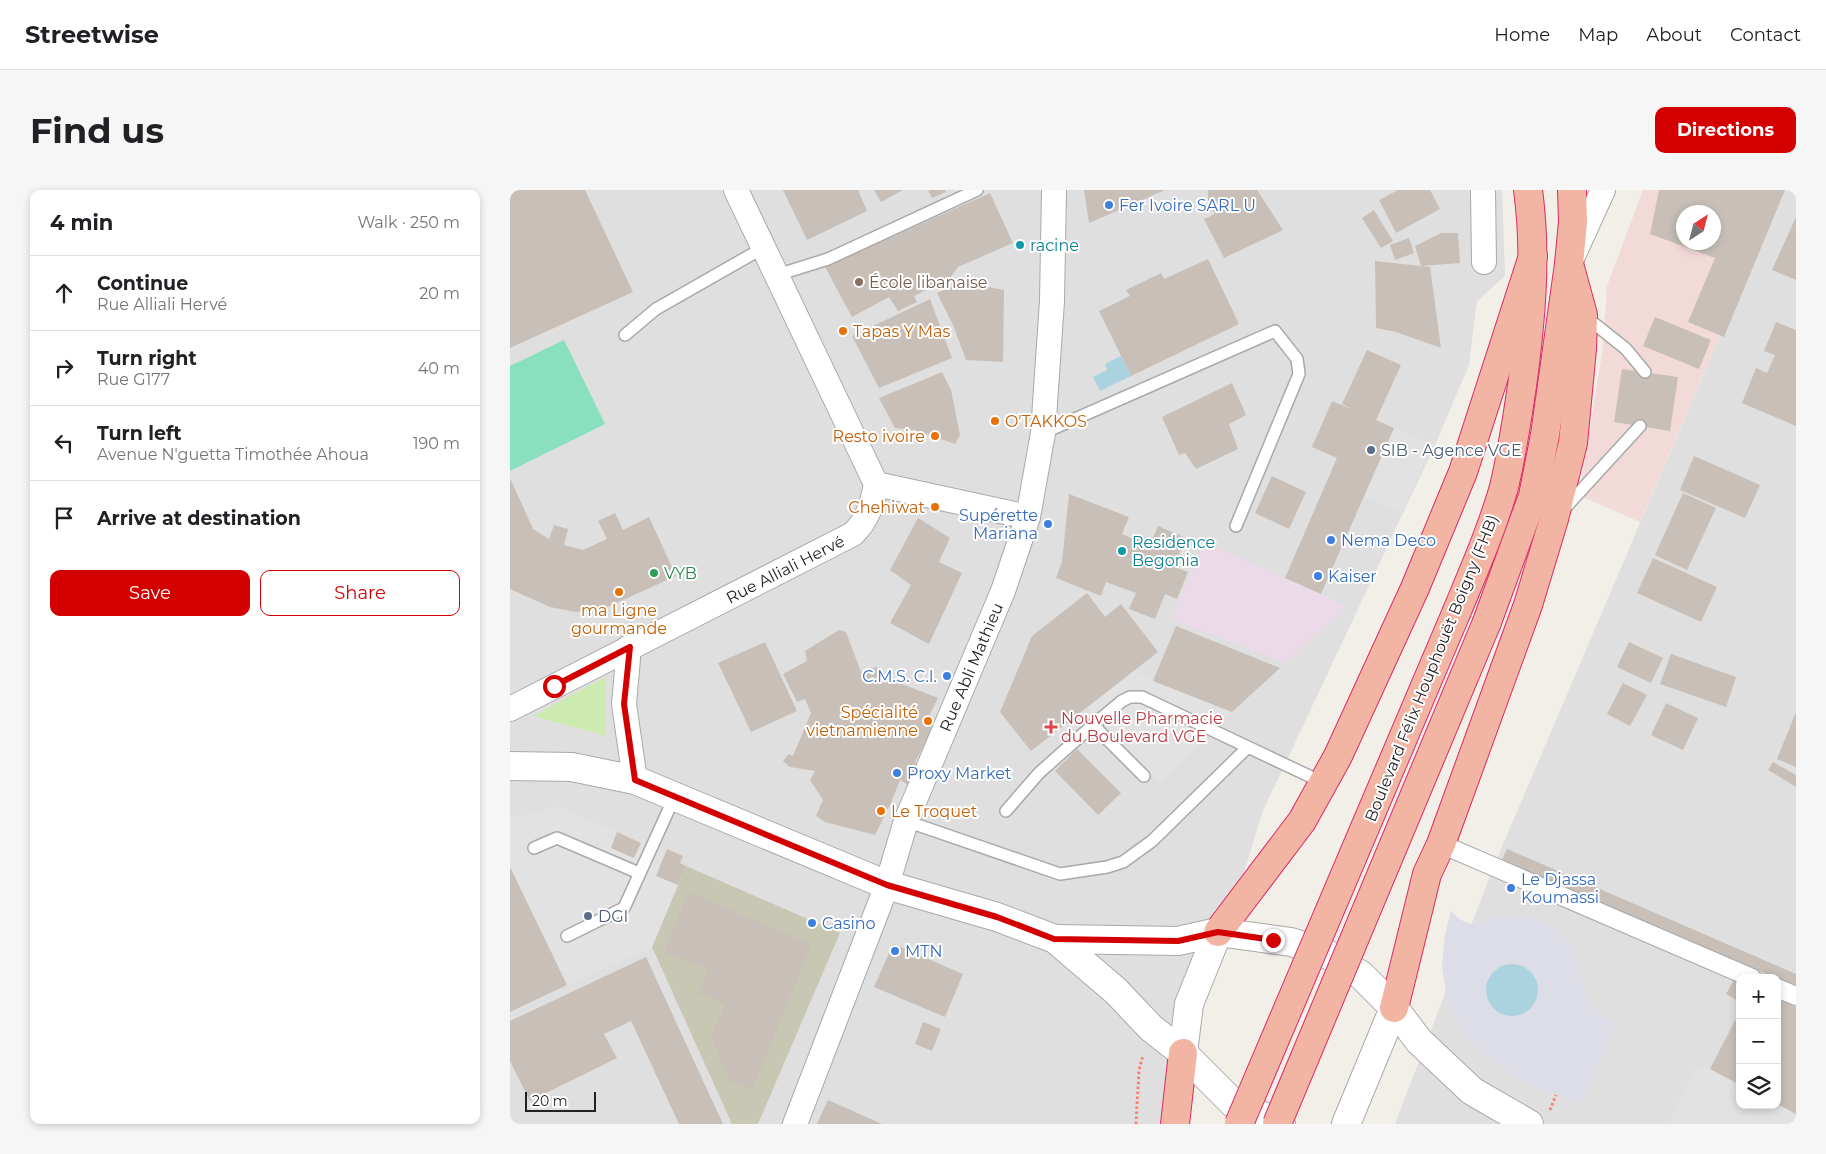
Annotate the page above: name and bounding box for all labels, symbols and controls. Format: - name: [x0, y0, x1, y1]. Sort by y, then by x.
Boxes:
- text: Streetwise: [25, 20, 159, 49]
- text: Home: [1494, 24, 1550, 46]
- text: Map: [1578, 24, 1618, 46]
- text: About: [1646, 24, 1702, 46]
- text: Contact: [1730, 24, 1801, 46]
- button: Directions: [1655, 107, 1796, 153]
- text: Find us: [30, 109, 164, 152]
- place label: Fer Ivoire SARL U: [1119, 196, 1256, 215]
- marker: Fer Ivoire SARL U: [1103, 199, 1115, 211]
- north arrow: [1676, 205, 1721, 250]
- text: 4 min: [50, 210, 113, 235]
- text: Walk · 250 m: [357, 213, 460, 232]
- place label: racine: [1030, 236, 1079, 255]
- marker: racine: [1014, 239, 1026, 251]
- text: Continue: [97, 272, 188, 295]
- place label: École libanaise: [869, 273, 988, 292]
- marker: École libanaise: [853, 276, 865, 288]
- icon: ahead: [50, 279, 78, 307]
- text: 20 m: [419, 284, 460, 303]
- text: Rue Alliali Hervé: [97, 295, 227, 314]
- place label: Tapas Y Mas: [853, 322, 950, 341]
- marker: Tapas Y Mas: [837, 325, 849, 337]
- text: Turn right: [97, 347, 197, 370]
- icon: right: [50, 354, 78, 382]
- text: 40 m: [418, 359, 460, 378]
- text: Rue G177: [97, 370, 170, 389]
- place label: O'TAKKOS: [1005, 412, 1087, 431]
- marker: O'TAKKOS: [989, 415, 1001, 427]
- text: Turn left: [97, 422, 182, 445]
- place label: Resto ivoire: [833, 427, 925, 446]
- icon: left: [50, 429, 78, 457]
- marker: Resto ivoire: [929, 430, 941, 442]
- text: 190 m: [413, 434, 460, 453]
- place label: SIB - Agence VGE: [1381, 441, 1522, 460]
- marker: SIB - Agence VGE: [1365, 444, 1377, 456]
- text: Avenue N'guetta Timothée Ahoua: [97, 445, 369, 464]
- place label: Chehiwat: [848, 498, 925, 517]
- marker: Chehiwat: [929, 501, 941, 513]
- icon: arrive: [50, 504, 78, 532]
- place label: Supérette Mariana: [959, 506, 1038, 543]
- text: Arrive at destination: [97, 507, 301, 530]
- street label: Boulevard Félix Houphouët Boigny (FHB): [1361, 512, 1502, 825]
- marker: Supérette Mariana: [1042, 518, 1054, 530]
- street label: Rue Alliali Hervé: [723, 531, 848, 607]
- place label: Nema Deco: [1341, 531, 1436, 550]
- place label: Residence Begonia: [1132, 533, 1215, 570]
- marker: Nema Deco: [1325, 534, 1337, 546]
- marker: Residence Begonia: [1116, 545, 1128, 557]
- place label: VYB: [664, 564, 697, 583]
- marker: VYB: [648, 567, 660, 579]
- place label: Kaiser: [1328, 567, 1377, 586]
- button: Save: [50, 570, 250, 616]
- button: Share: [260, 570, 460, 616]
- marker: Kaiser: [1312, 570, 1324, 582]
- marker: ma Ligne gourmande: [613, 586, 625, 598]
- street label: Rue Abli Mathieu: [936, 600, 1007, 734]
- place label: ma Ligne gourmande: [571, 601, 667, 638]
- place label: C.M.S. C.I.: [862, 667, 937, 686]
- marker: C.M.S. C.I.: [941, 670, 953, 682]
- route start: [543, 675, 566, 698]
- place label: Spécialité vietnamienne: [806, 703, 918, 740]
- place label: Nouvelle Pharmacie du Boulevard VGE: [1061, 709, 1223, 746]
- marker: Spécialité vietnamienne: [922, 715, 934, 727]
- marker: Nouvelle Pharmacie du Boulevard VGE: [1045, 721, 1057, 733]
- place label: Proxy Market: [907, 764, 1012, 783]
- marker: Proxy Market: [891, 767, 903, 779]
- place label: Le Troquet: [891, 802, 978, 821]
- marker: Le Troquet: [875, 805, 887, 817]
- place label: Le Djassa Koumassi: [1521, 870, 1599, 907]
- marker: Le Djassa Koumassi: [1505, 882, 1517, 894]
- place label: DGI: [598, 907, 628, 926]
- marker: DGI: [582, 910, 594, 922]
- place label: Casino: [822, 914, 876, 933]
- marker: Casino: [806, 917, 818, 929]
- route end: [1262, 929, 1285, 952]
- place label: MTN: [905, 942, 942, 961]
- marker: MTN: [889, 945, 901, 957]
- map controls: [1736, 974, 1781, 1109]
- button: +: [1736, 974, 1781, 1019]
- button: −: [1736, 1019, 1781, 1064]
- button: layers: [1736, 1064, 1781, 1109]
- scale bar: [525, 1089, 596, 1112]
- text: 20 m: [532, 1092, 568, 1110]

